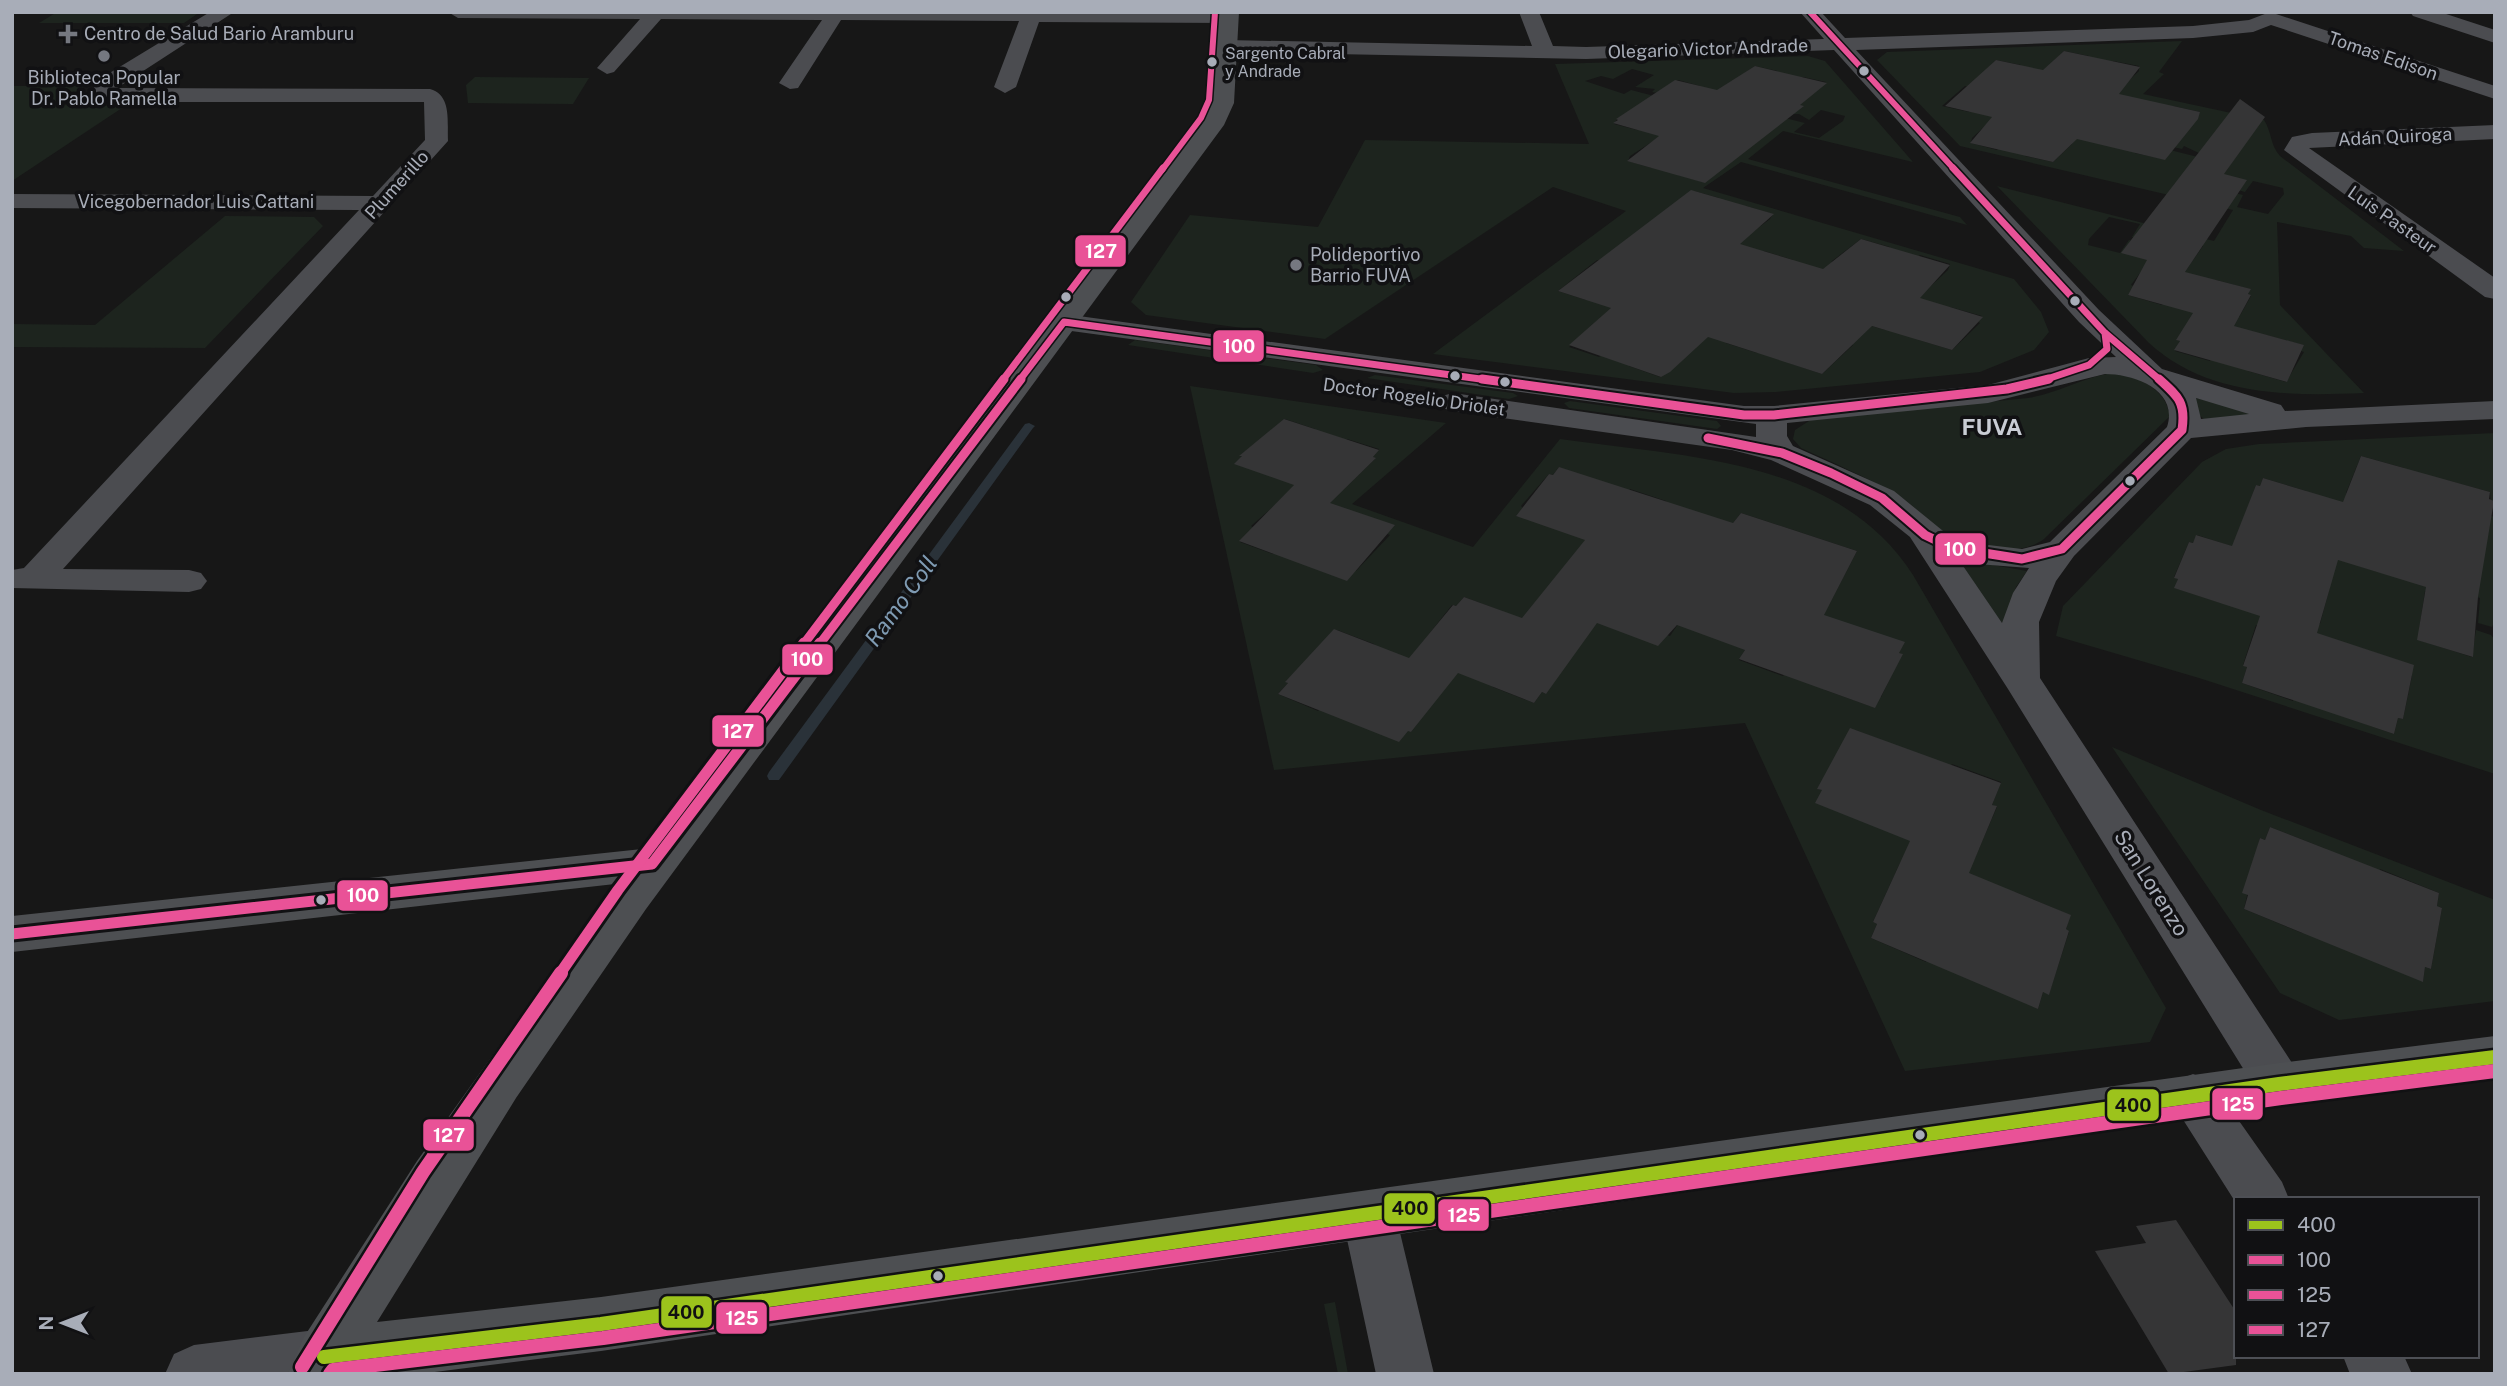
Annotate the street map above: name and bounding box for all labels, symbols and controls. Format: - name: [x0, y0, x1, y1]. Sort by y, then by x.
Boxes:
- place label: Centro de Salud Bario Aramburu: [84, 23, 354, 44]
- marker: Centro de Salud Bario Aramburu: [58, 24, 78, 44]
- street label: Tomas Edison: [2326, 27, 2441, 84]
- street label: Olegario Victor Andrade: [1607, 35, 1809, 62]
- place label: Sargento Cabral y Andrade: [1225, 44, 1346, 81]
- marker: Biblioteca Popular Dr. Pablo Ramella: [96, 48, 112, 64]
- marker: Sargento Cabral y Andrade: [1205, 55, 1219, 69]
- unlabelled marker: [1857, 64, 1871, 78]
- place label: Biblioteca Popular Dr. Pablo Ramella: [27, 67, 181, 109]
- street label: Adán Quiroga: [2337, 123, 2453, 150]
- street label: Plumerillo: [360, 146, 433, 223]
- street label: Luis Pasteur: [2344, 181, 2441, 258]
- street label: Vicegobernador Luis Cattani: [78, 191, 314, 212]
- line badge: 127: [1074, 234, 1127, 268]
- text: 127: [1085, 240, 1117, 262]
- place label: Polideportivo Barrio FUVA: [1310, 244, 1420, 286]
- marker: Polideportivo Barrio FUVA: [1288, 257, 1304, 273]
- unlabelled marker: [1059, 290, 1073, 304]
- unlabelled marker: [2068, 294, 2082, 308]
- line badge: 100: [1212, 329, 1265, 363]
- text: 100: [1223, 335, 1255, 357]
- unlabelled marker: [1448, 369, 1462, 383]
- street label: Doctor Rogelio Driolet: [1322, 373, 1506, 420]
- unlabelled marker: [1498, 375, 1512, 389]
- district label: FUVA: [1961, 413, 2023, 440]
- unlabelled marker: [2123, 474, 2137, 488]
- line badge: 100: [1934, 532, 1987, 566]
- text: 100: [1944, 538, 1976, 560]
- water label: Ramo Coll: [859, 550, 942, 651]
- line badge: 100: [781, 643, 834, 676]
- text: 100: [791, 648, 823, 670]
- line badge: 127: [711, 714, 765, 748]
- text: 127: [722, 720, 754, 742]
- street label: San Lorenzo: [2109, 825, 2194, 940]
- line badge: 100: [336, 879, 389, 912]
- text: 100: [347, 884, 379, 906]
- unlabelled marker: [314, 893, 328, 907]
- line badge: 125: [2211, 1087, 2264, 1121]
- line badge: 400: [2106, 1088, 2160, 1122]
- text: 125: [2221, 1093, 2255, 1115]
- text: 400: [2115, 1094, 2151, 1116]
- line badge: 127: [422, 1118, 475, 1152]
- text: 127: [433, 1124, 465, 1146]
- unlabelled marker: [1913, 1128, 1927, 1142]
- line badge: 400: [1383, 1192, 1436, 1225]
- text: 400: [1392, 1197, 1428, 1219]
- legend: [2234, 1197, 2479, 1358]
- line badge: 125: [1437, 1198, 1490, 1232]
- text: 125: [1447, 1204, 1481, 1226]
- text: 400: [2297, 1212, 2336, 1237]
- text: 100: [2297, 1247, 2331, 1272]
- unlabelled marker: [931, 1269, 945, 1283]
- text: 125: [2297, 1282, 2332, 1307]
- north arrow: [28, 1288, 98, 1358]
- line badge: 400: [660, 1295, 713, 1329]
- text: 400: [668, 1301, 704, 1323]
- line badge: 125: [715, 1301, 768, 1335]
- text: 125: [725, 1307, 759, 1329]
- text: N: [35, 1316, 57, 1330]
- text: 127: [2297, 1317, 2331, 1342]

